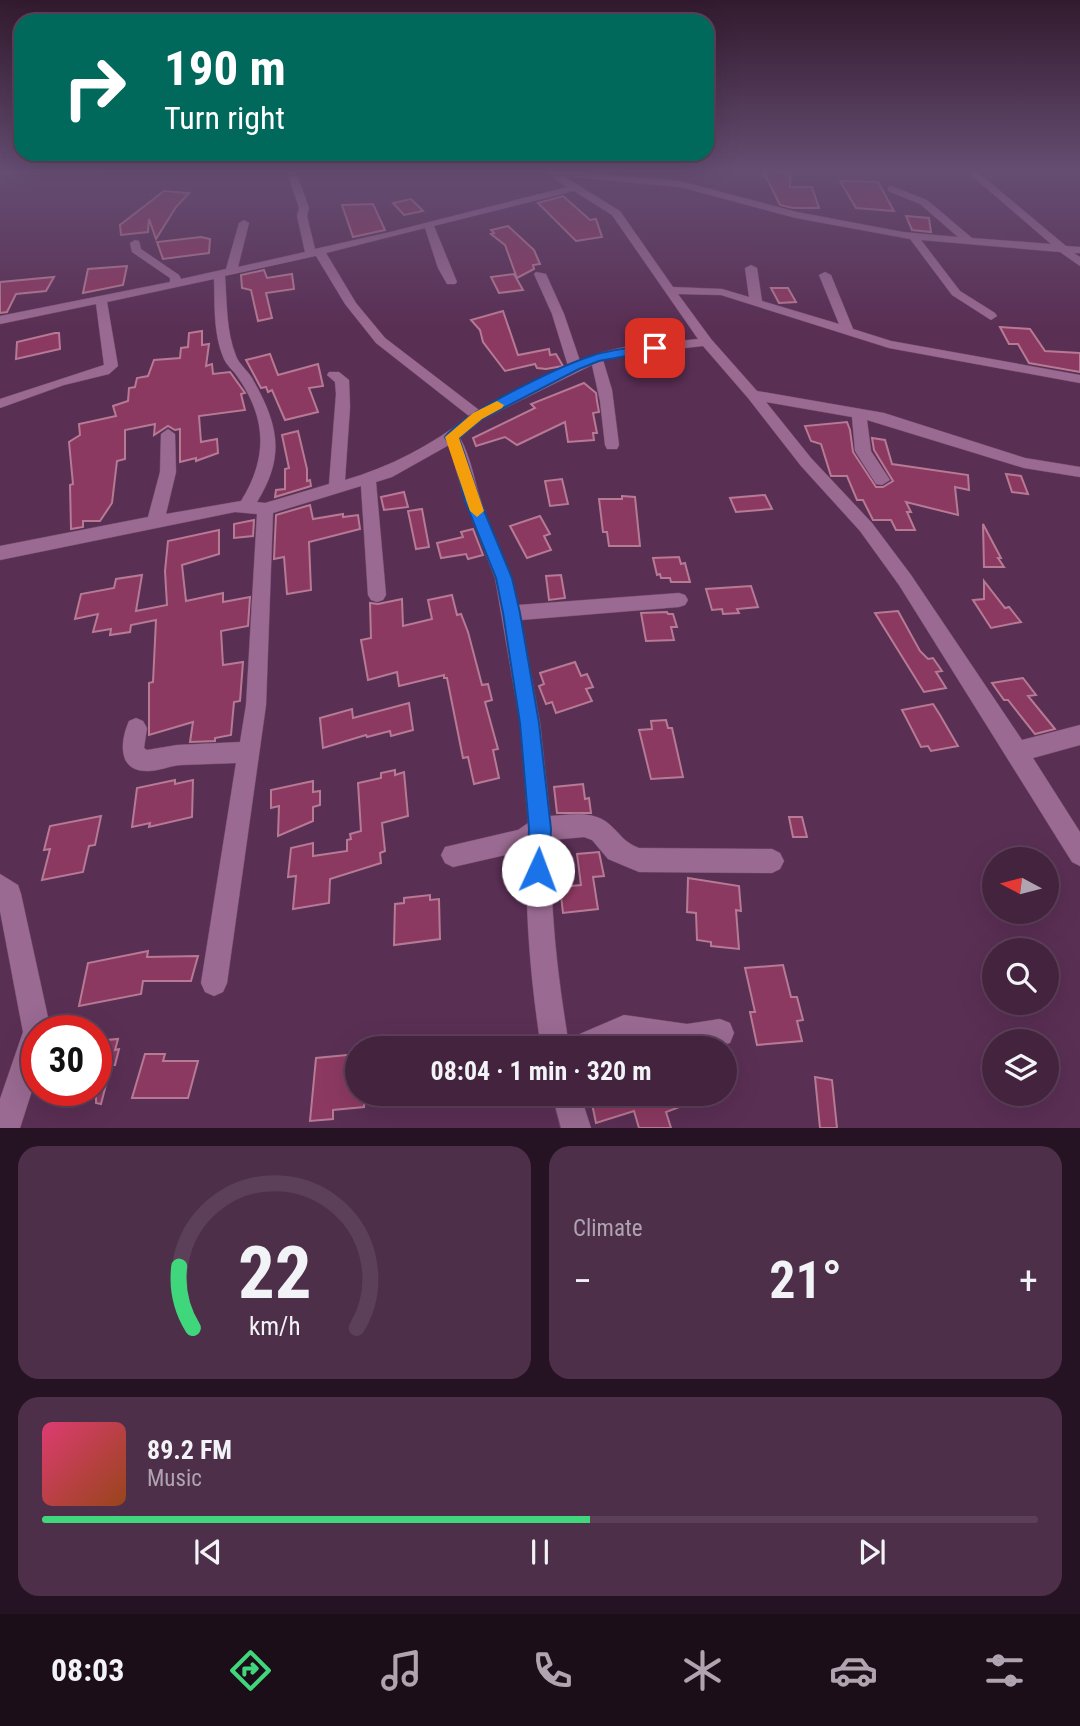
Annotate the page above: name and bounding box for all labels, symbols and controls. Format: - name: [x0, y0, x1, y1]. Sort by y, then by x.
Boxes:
- text: 190 m: [164, 40, 286, 97]
- icon: right: [49, 42, 140, 133]
- text: Turn right: [164, 99, 285, 137]
- pin: [625, 318, 685, 378]
- icon: arrive: [636, 329, 674, 367]
- position arrow: [501, 833, 575, 907]
- north arrow: [982, 847, 1059, 924]
- map controls: [982, 847, 1059, 1106]
- button: search: [982, 938, 1059, 1015]
- speed limit sign: 30: [21, 1015, 112, 1106]
- button: layers: [982, 1029, 1059, 1106]
- text: 08:04 · 1 min · 320 m: [431, 1056, 651, 1086]
- text: Climate: [573, 1215, 643, 1242]
- text: 22: [238, 1231, 311, 1317]
- text: 21°: [769, 1250, 842, 1311]
- text: −: [573, 1259, 592, 1303]
- text: +: [1019, 1259, 1038, 1303]
- text: km/h: [249, 1312, 300, 1341]
- text: 89.2 FM: [147, 1435, 232, 1465]
- text: Music: [147, 1465, 202, 1492]
- icon: previous: [189, 1533, 227, 1571]
- icon: pause: [521, 1533, 559, 1571]
- icon: next: [853, 1533, 891, 1571]
- icon: directions: [226, 1646, 275, 1695]
- icon: music: [377, 1646, 426, 1695]
- icon: phone: [528, 1646, 577, 1695]
- icon: climate: [678, 1646, 727, 1695]
- icon: car: [829, 1646, 878, 1695]
- icon: filters: [980, 1646, 1029, 1695]
- text: 08:03: [51, 1651, 124, 1689]

